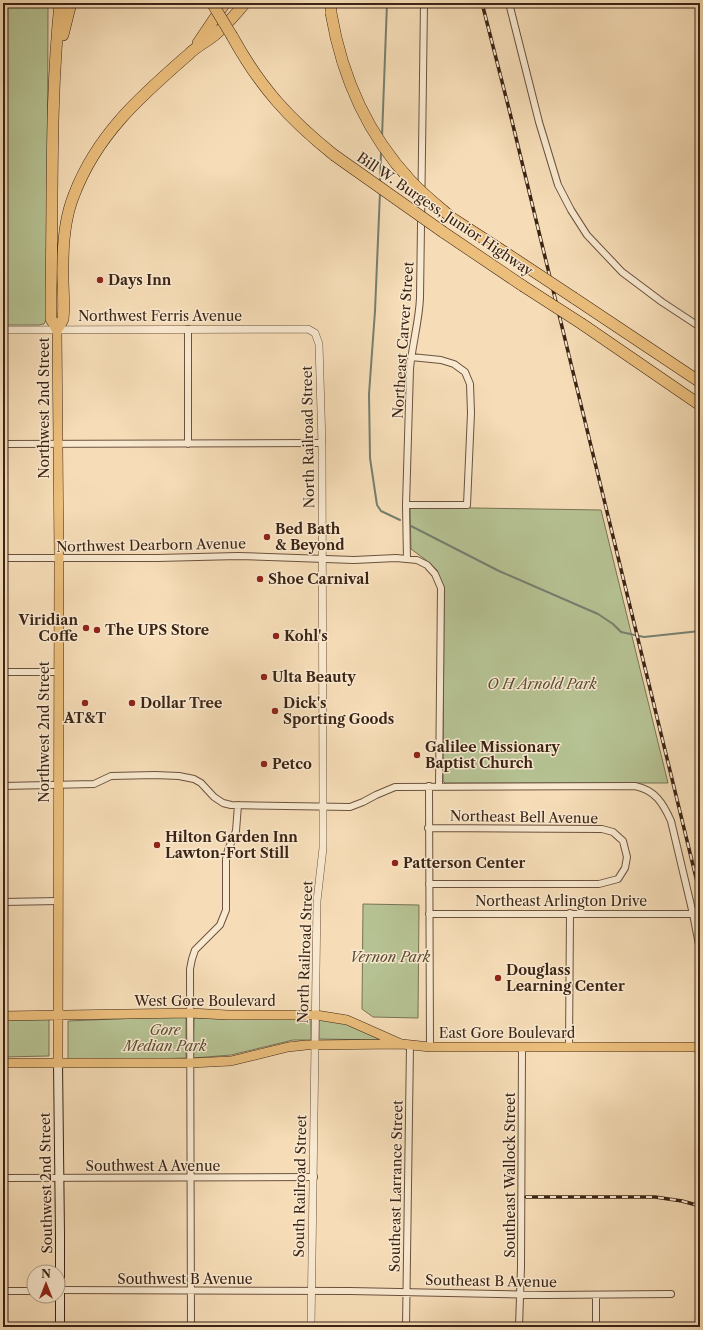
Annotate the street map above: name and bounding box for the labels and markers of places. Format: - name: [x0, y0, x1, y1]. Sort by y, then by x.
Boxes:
- place label: Days Inn: [108, 271, 172, 289]
- marker: Days Inn: [95, 275, 105, 285]
- place label: Bed Bath & Beyond: [275, 520, 345, 554]
- marker: Bed Bath & Beyond: [262, 532, 272, 542]
- place label: Shoe Carnival: [268, 570, 369, 588]
- marker: Shoe Carnival: [255, 574, 265, 584]
- place label: Viridian Coffe: [17, 611, 78, 645]
- place label: The UPS Store: [105, 621, 209, 639]
- marker: Viridian Coffe: [81, 623, 91, 633]
- marker: The UPS Store: [92, 625, 102, 635]
- place label: Kohl's: [284, 627, 328, 645]
- marker: Kohl's: [271, 631, 281, 641]
- place label: Ulta Beauty: [272, 668, 356, 686]
- marker: Ulta Beauty: [259, 672, 269, 682]
- place label: Dollar Tree: [140, 694, 222, 712]
- place label: Dick's Sporting Goods: [283, 694, 394, 728]
- marker: AT&T: [80, 698, 90, 708]
- marker: Dollar Tree: [127, 698, 137, 708]
- marker: Dick's Sporting Goods: [270, 706, 280, 716]
- place label: AT&T: [63, 709, 107, 727]
- place label: Galilee Missionary Baptist Church: [425, 738, 560, 772]
- marker: Galilee Missionary Baptist Church: [412, 750, 422, 760]
- place label: Petco: [272, 755, 312, 773]
- marker: Petco: [259, 759, 269, 769]
- place label: Hilton Garden Inn Lawton-Fort Still: [165, 828, 298, 862]
- marker: Hilton Garden Inn Lawton-Fort Still: [152, 840, 162, 850]
- place label: Patterson Center: [403, 854, 526, 872]
- marker: Patterson Center: [390, 858, 400, 868]
- place label: Douglass Learning Center: [506, 961, 625, 995]
- marker: Douglass Learning Center: [493, 973, 503, 983]

